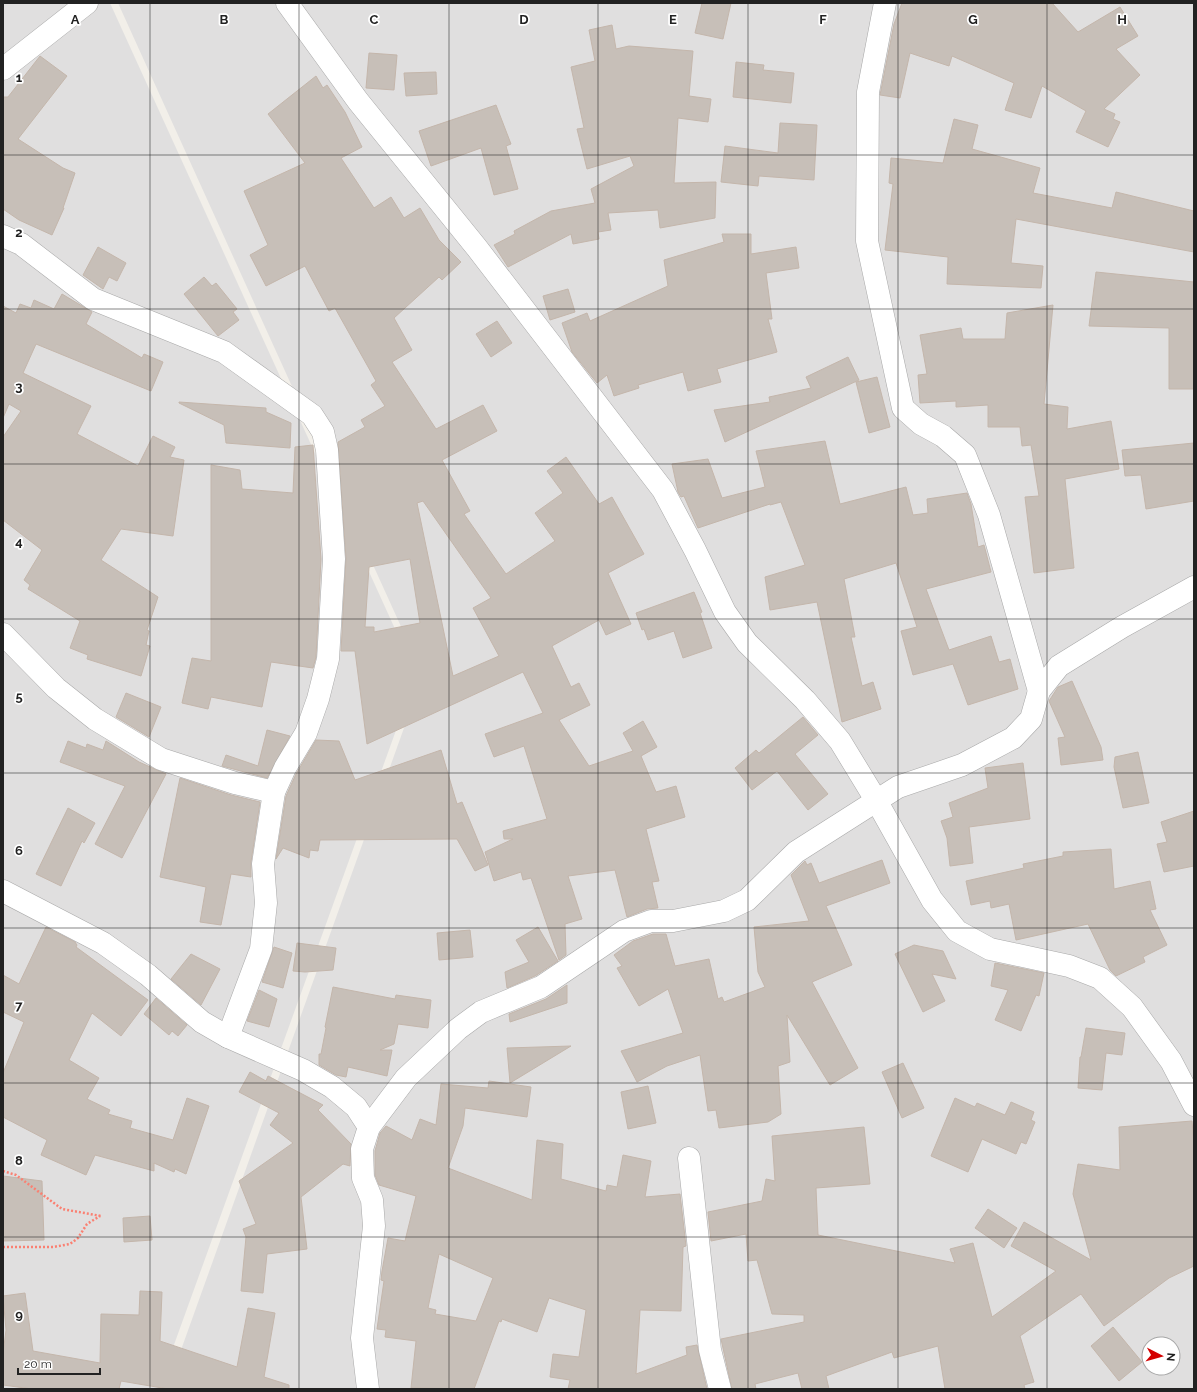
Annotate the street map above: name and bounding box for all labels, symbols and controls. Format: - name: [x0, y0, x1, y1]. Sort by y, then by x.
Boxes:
- text: A: [71, 12, 80, 27]
- text: B: [220, 12, 229, 27]
- text: C: [370, 12, 379, 27]
- text: D: [519, 12, 529, 27]
- text: E: [669, 12, 677, 27]
- text: F: [819, 12, 827, 27]
- text: G: [968, 12, 978, 27]
- text: H: [1117, 12, 1127, 27]
- text: 1: [16, 70, 23, 85]
- text: 2: [15, 225, 23, 240]
- text: 3: [15, 379, 23, 394]
- text: 4: [15, 534, 23, 549]
- text: 5: [15, 689, 23, 704]
- text: 6: [15, 843, 23, 858]
- text: 7: [15, 998, 23, 1013]
- text: 8: [15, 1153, 23, 1168]
- text: 9: [15, 1307, 23, 1322]
- north arrow: [1141, 1336, 1181, 1376]
- scale bar: [18, 1350, 100, 1376]
- text: N: [1164, 1352, 1177, 1362]
- text: 20 m: [24, 1357, 52, 1371]

